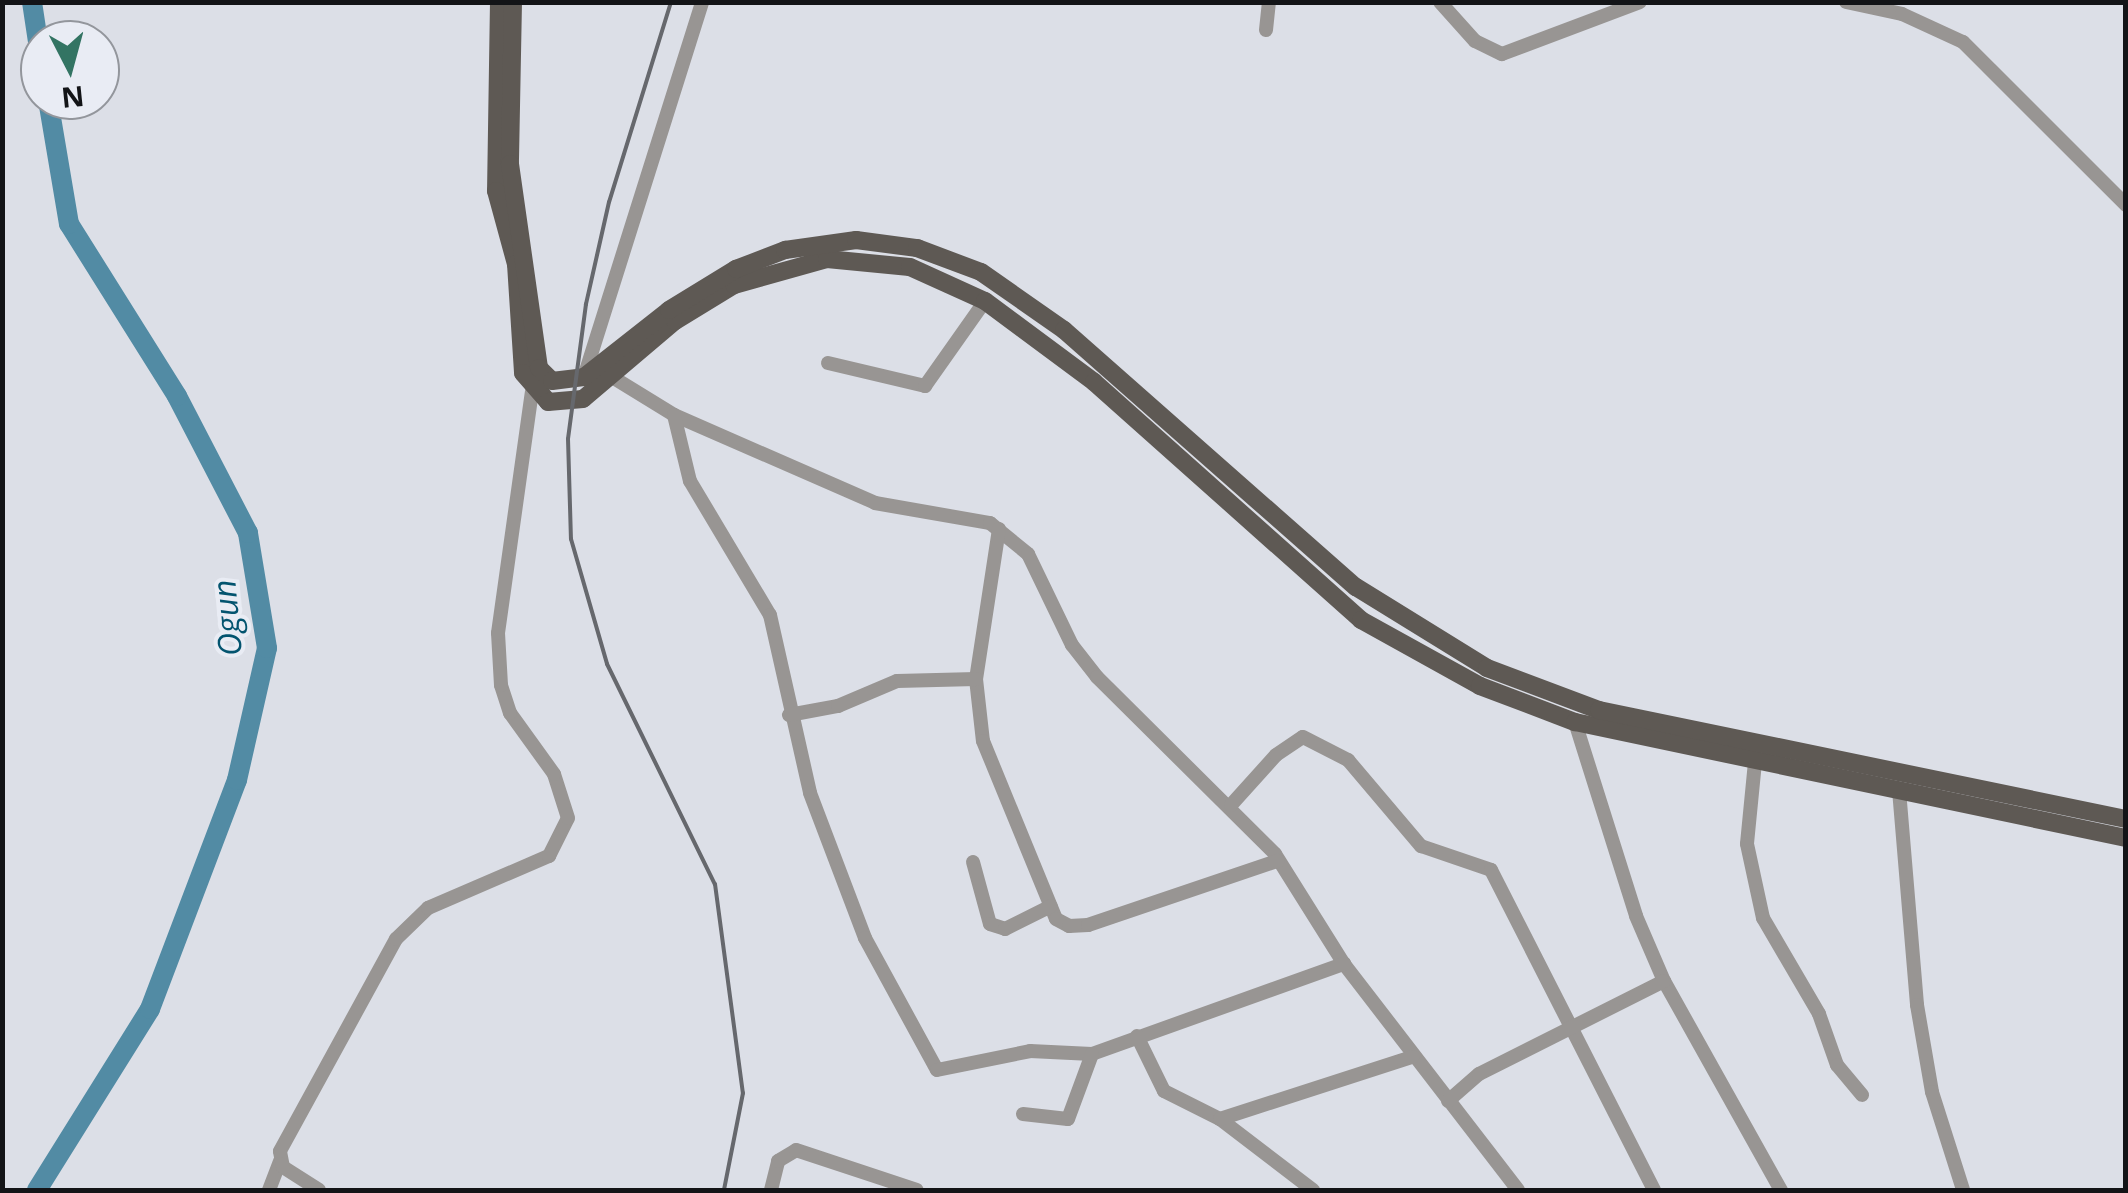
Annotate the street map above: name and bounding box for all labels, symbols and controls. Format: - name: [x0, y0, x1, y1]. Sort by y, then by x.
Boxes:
- north arrow: [20, 20, 120, 120]
- text: N: [60, 78, 86, 118]
- water label: Ogun: [205, 578, 249, 658]

